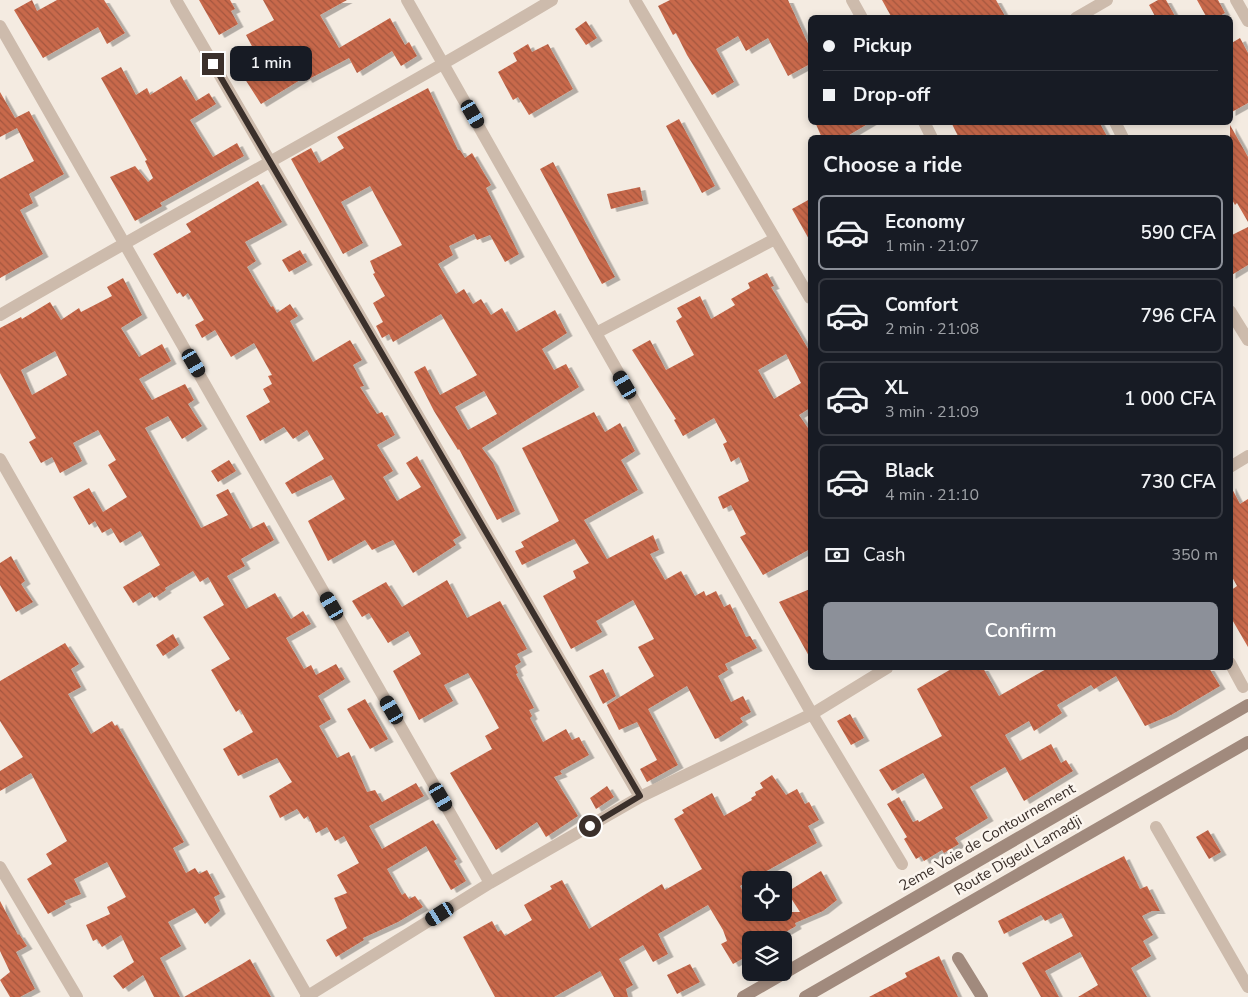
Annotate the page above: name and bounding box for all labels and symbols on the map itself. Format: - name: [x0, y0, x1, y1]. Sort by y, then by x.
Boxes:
- callout: 1 min: [230, 46, 313, 82]
- route end: [202, 53, 224, 75]
- car: [459, 97, 486, 131]
- car: [180, 346, 207, 380]
- car: [611, 368, 638, 402]
- car: [318, 589, 345, 623]
- car: [378, 693, 405, 727]
- street label: 2eme Voie de Contournement: [895, 778, 1079, 896]
- car: [427, 780, 454, 814]
- street label: Route Digeul Lamadji: [950, 810, 1086, 900]
- route start: [579, 815, 601, 837]
- car: [423, 900, 456, 928]

